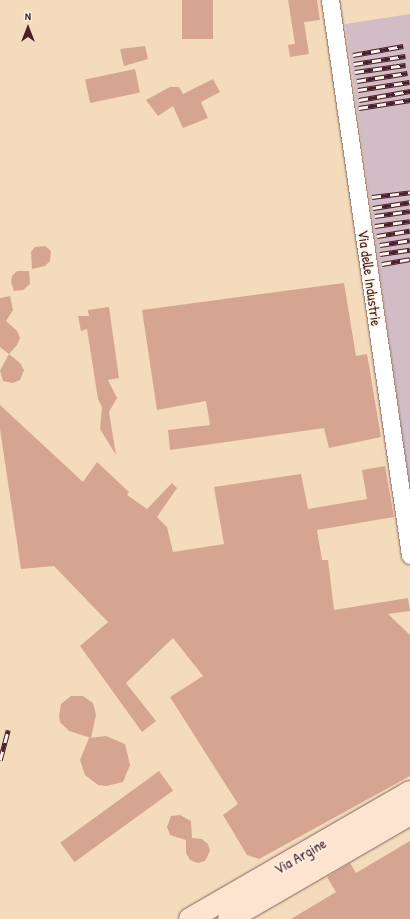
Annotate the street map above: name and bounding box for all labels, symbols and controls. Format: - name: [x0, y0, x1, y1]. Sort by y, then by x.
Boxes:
- north arrow: [8, 8, 48, 48]
- text: N: [25, 9, 31, 23]
- street label: Via delle Industrie: [354, 229, 386, 327]
- street label: Via Argine: [271, 834, 329, 878]

